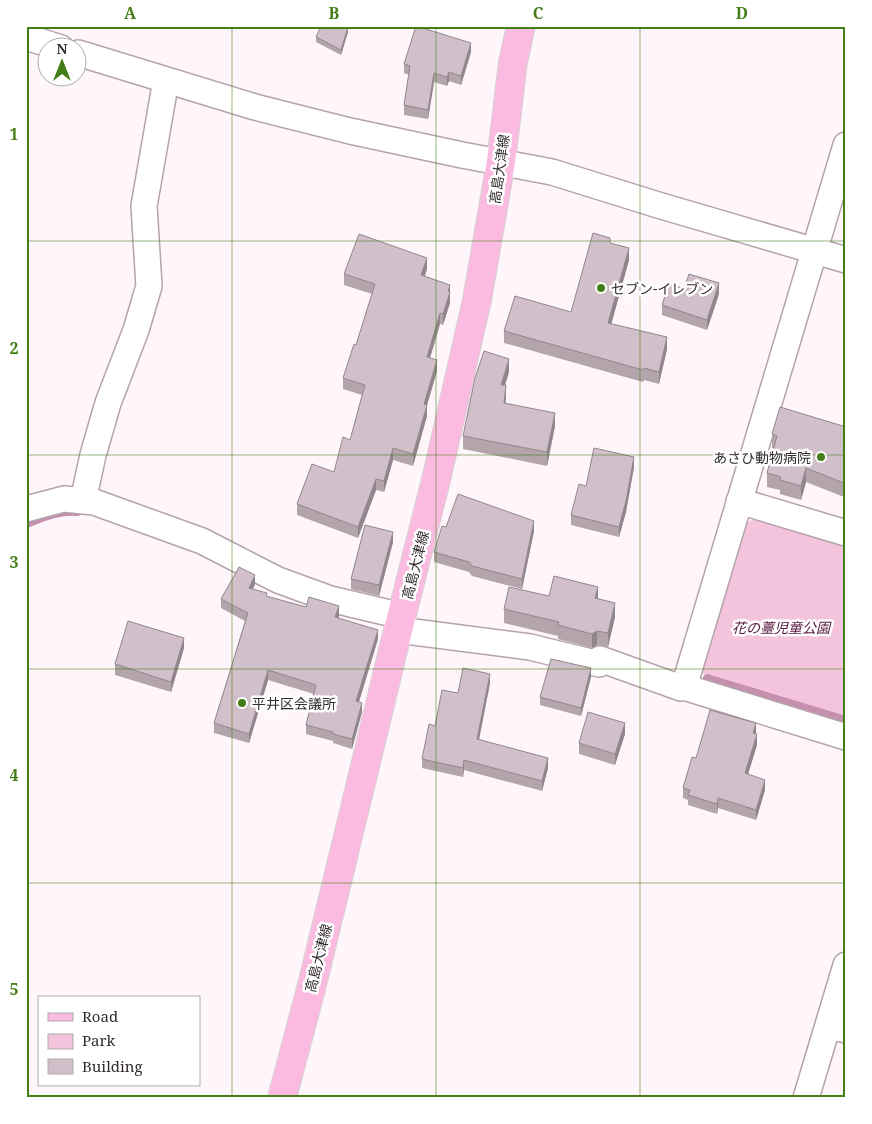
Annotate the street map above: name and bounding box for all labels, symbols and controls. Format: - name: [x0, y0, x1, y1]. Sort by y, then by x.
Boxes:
- text: A: [124, 2, 137, 24]
- text: B: [329, 2, 340, 24]
- text: C: [533, 2, 544, 24]
- text: D: [736, 2, 748, 24]
- north arrow: [38, 38, 88, 88]
- text: N: [56, 39, 68, 58]
- text: 1: [9, 123, 19, 145]
- street label: 高島大津線: [485, 133, 513, 205]
- place label: セブン-イレブン: [611, 279, 713, 298]
- marker: セブン-イレブン: [595, 282, 607, 294]
- text: 2: [9, 337, 19, 359]
- place label: あさひ動物病院: [713, 448, 811, 467]
- marker: あさひ動物病院: [815, 451, 827, 463]
- street label: 高島大津線: [397, 529, 433, 601]
- text: 3: [9, 551, 19, 573]
- park label: 花の薹児童公園: [732, 618, 832, 637]
- place label: 平井区会議所: [252, 694, 336, 713]
- marker: 平井区会議所: [236, 697, 248, 709]
- text: 4: [9, 764, 19, 786]
- street label: 高島大津線: [300, 922, 336, 994]
- text: 5: [9, 978, 19, 1000]
- legend: [38, 996, 200, 1086]
- text: Road: [82, 1006, 118, 1026]
- text: Park: [82, 1030, 116, 1050]
- text: Building: [82, 1056, 143, 1076]

